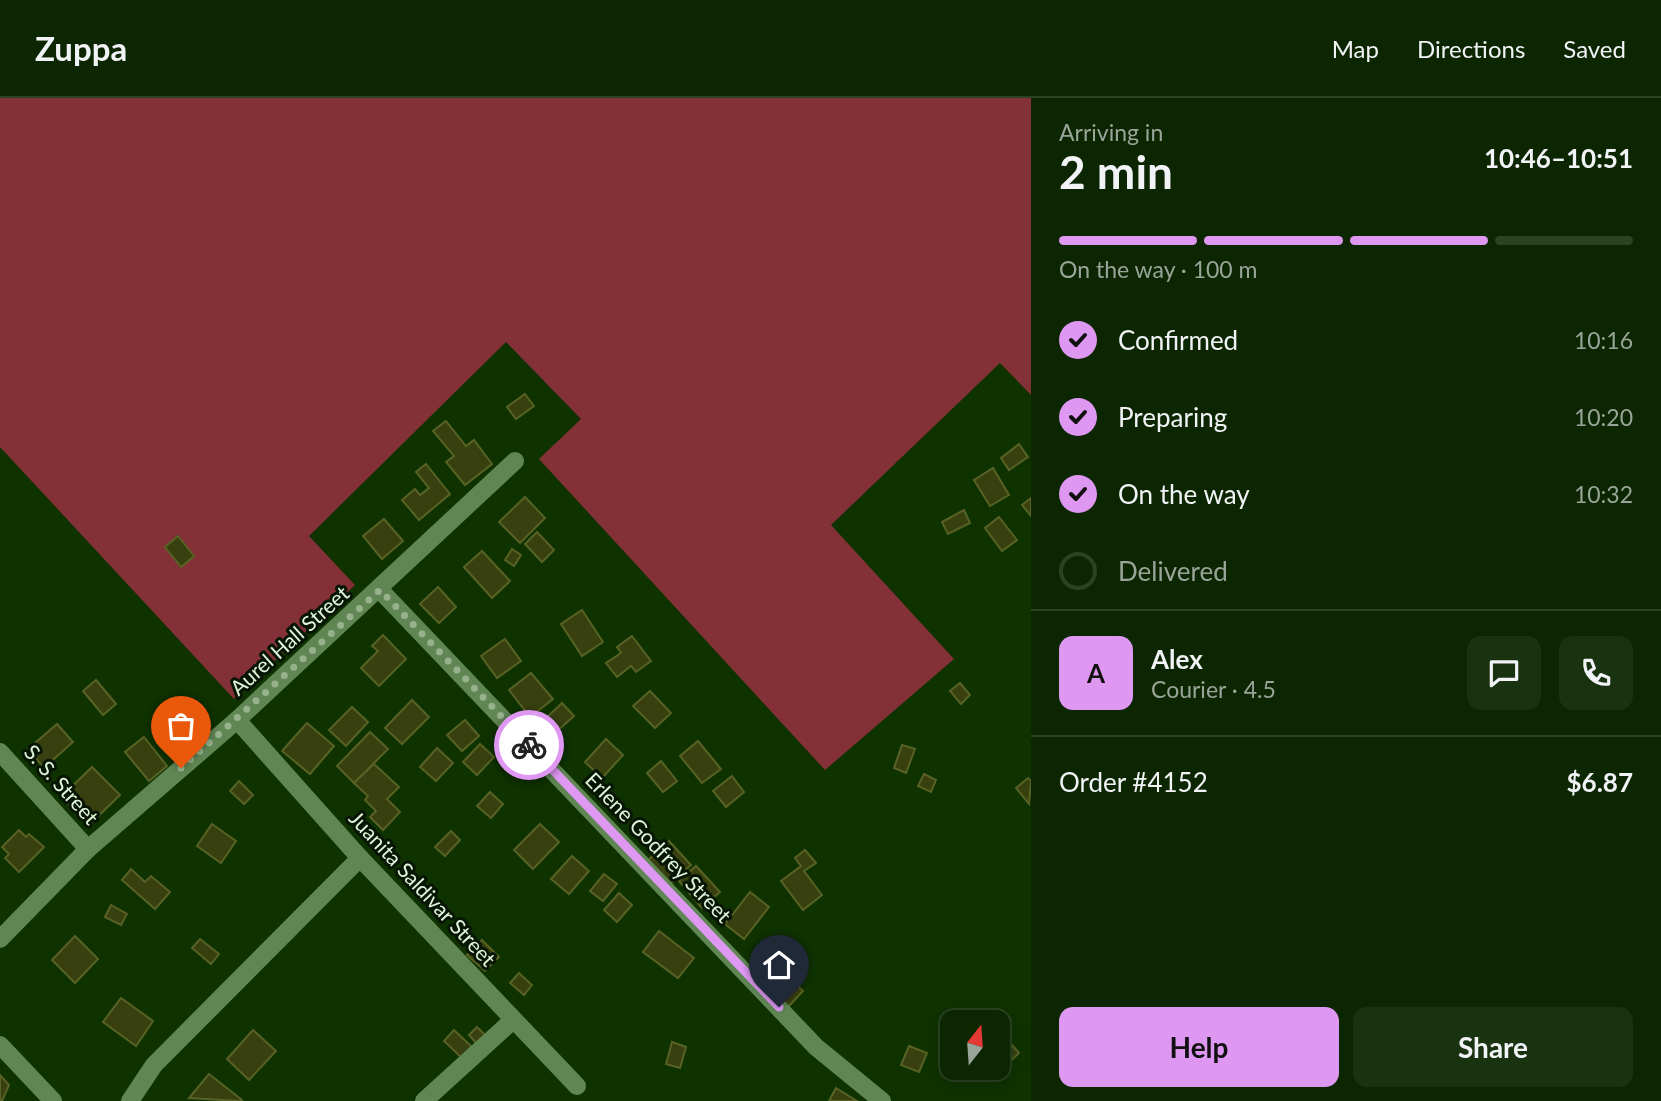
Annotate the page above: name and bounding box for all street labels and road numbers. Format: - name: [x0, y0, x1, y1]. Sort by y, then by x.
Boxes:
- street label: Aurel Hall Street: [225, 580, 354, 700]
- street label: S. S. Street: [20, 739, 105, 829]
- street label: Erlene Godfrey Street: [581, 767, 737, 928]
- street label: Juanita Saldivar Street: [345, 805, 502, 971]

